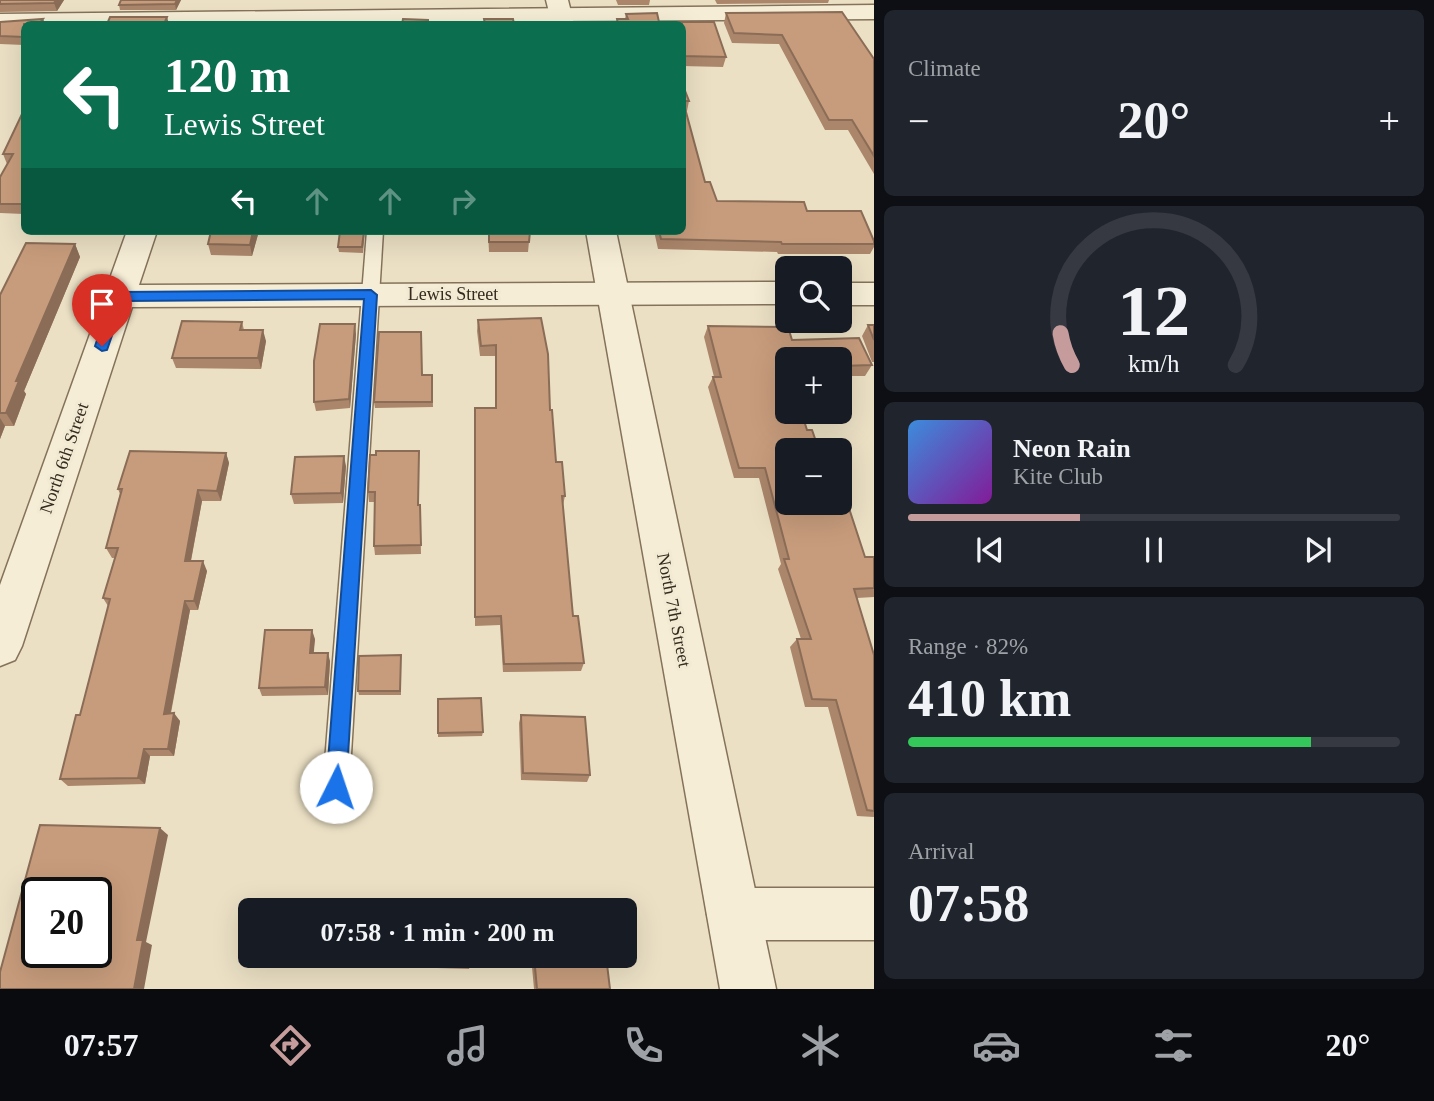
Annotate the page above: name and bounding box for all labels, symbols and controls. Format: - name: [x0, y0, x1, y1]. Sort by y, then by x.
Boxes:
- text: 120 m: [164, 48, 291, 103]
- icon: left: [49, 49, 140, 140]
- text: Climate: [908, 56, 981, 81]
- text: 20°: [1118, 92, 1190, 149]
- text: −: [908, 100, 929, 142]
- text: +: [1379, 100, 1400, 142]
- text: Lewis Street: [164, 106, 325, 142]
- icon: left: [225, 182, 263, 220]
- icon: ahead: [298, 182, 336, 220]
- icon: ahead: [371, 182, 409, 220]
- icon: right: [444, 182, 482, 220]
- map controls: [775, 256, 852, 515]
- button: search: [775, 256, 852, 333]
- text: 12: [1118, 270, 1190, 351]
- pin: [72, 274, 132, 346]
- street label: Lewis Street: [408, 284, 498, 304]
- icon: arrive: [83, 285, 121, 323]
- button: +: [775, 347, 852, 424]
- text: km/h: [1128, 349, 1180, 376]
- street label: North 6th Street: [36, 400, 92, 516]
- text: Neon Rain: [1013, 434, 1131, 463]
- button: −: [775, 438, 852, 515]
- text: Kite Club: [1013, 464, 1103, 489]
- icon: previous: [971, 531, 1009, 569]
- icon: pause: [1135, 531, 1173, 569]
- icon: next: [1299, 531, 1337, 569]
- street label: North 7th Street: [653, 551, 695, 669]
- text: Range · 82%: [908, 634, 1028, 659]
- text: 410 km: [908, 670, 1071, 727]
- position arrow: [299, 750, 373, 824]
- text: Arrival: [908, 839, 974, 864]
- text: 07:58: [908, 875, 1029, 932]
- speed limit sign: 20: [21, 877, 112, 968]
- text: 07:58 · 1 min · 200 m: [321, 918, 555, 947]
- icon: directions: [266, 1021, 315, 1070]
- icon: music: [443, 1021, 492, 1070]
- icon: phone: [619, 1021, 668, 1070]
- icon: climate: [796, 1021, 845, 1070]
- icon: car: [972, 1021, 1021, 1070]
- icon: filters: [1149, 1021, 1198, 1070]
- text: 07:57: [64, 1027, 138, 1063]
- text: 20°: [1325, 1027, 1370, 1063]

